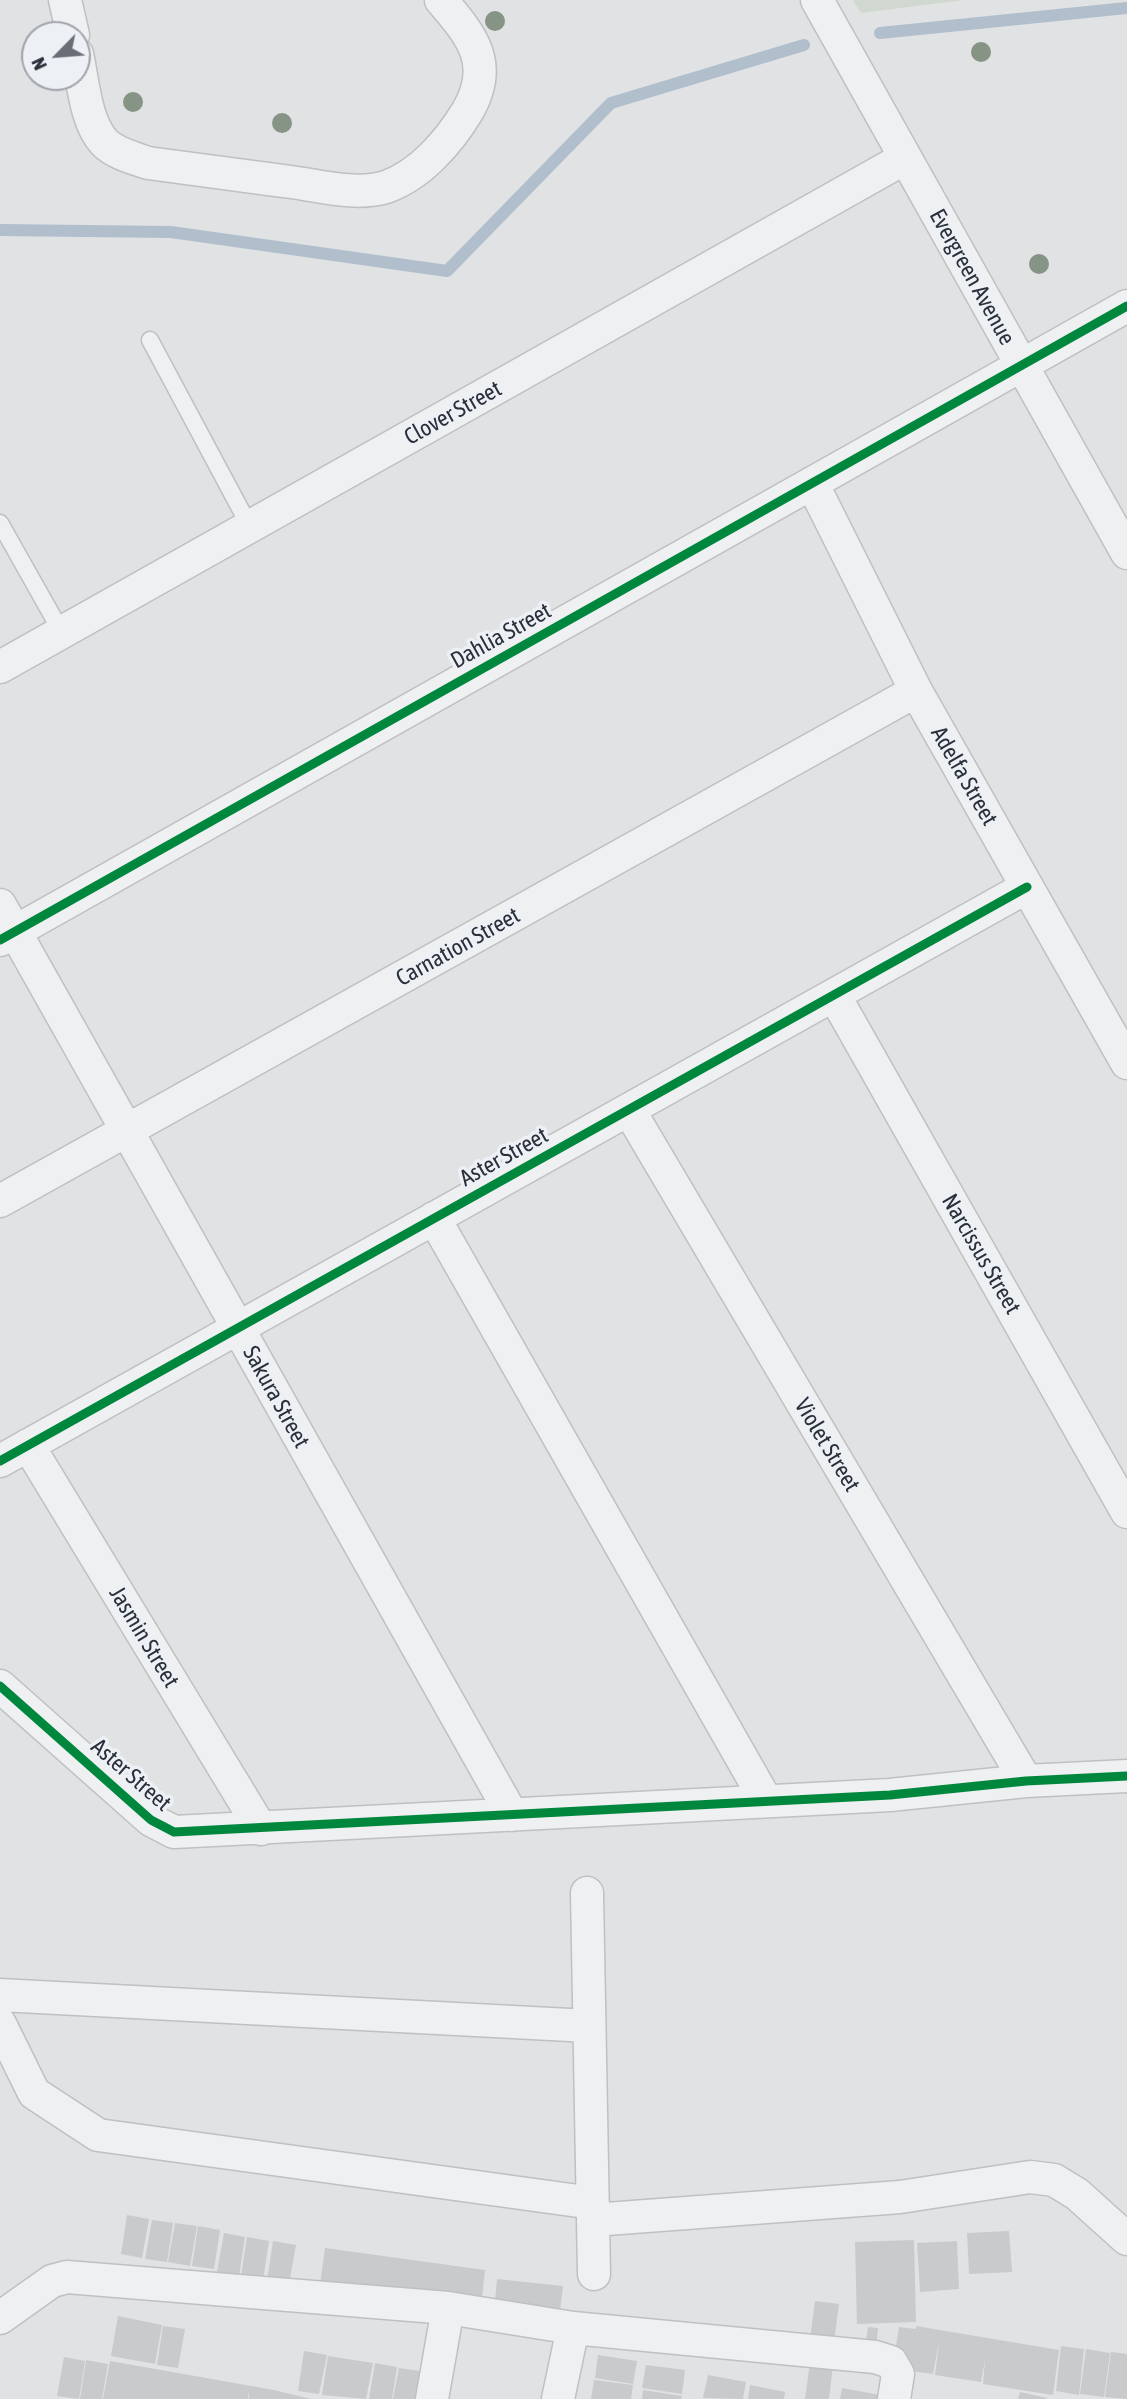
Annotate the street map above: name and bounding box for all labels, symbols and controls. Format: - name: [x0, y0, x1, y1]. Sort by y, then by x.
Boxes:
- north arrow: [21, 21, 91, 91]
- text: N: [26, 54, 51, 74]
- street label: Evergreen Avenue: [923, 204, 1021, 350]
- street label: Clover Street: [400, 375, 506, 451]
- street label: Dahlia Street: [446, 597, 556, 675]
- street label: Adelfa Street: [925, 722, 1003, 830]
- street label: Carnation Street: [391, 902, 525, 992]
- street label: Aster Street: [455, 1122, 553, 1192]
- street label: Narcissus Street: [936, 1189, 1026, 1319]
- street label: Sakura Street: [237, 1341, 315, 1453]
- street label: Violet Street: [788, 1393, 866, 1497]
- street label: Jasmin Street: [103, 1582, 185, 1692]
- street label: Aster Street: [85, 1733, 177, 1817]

